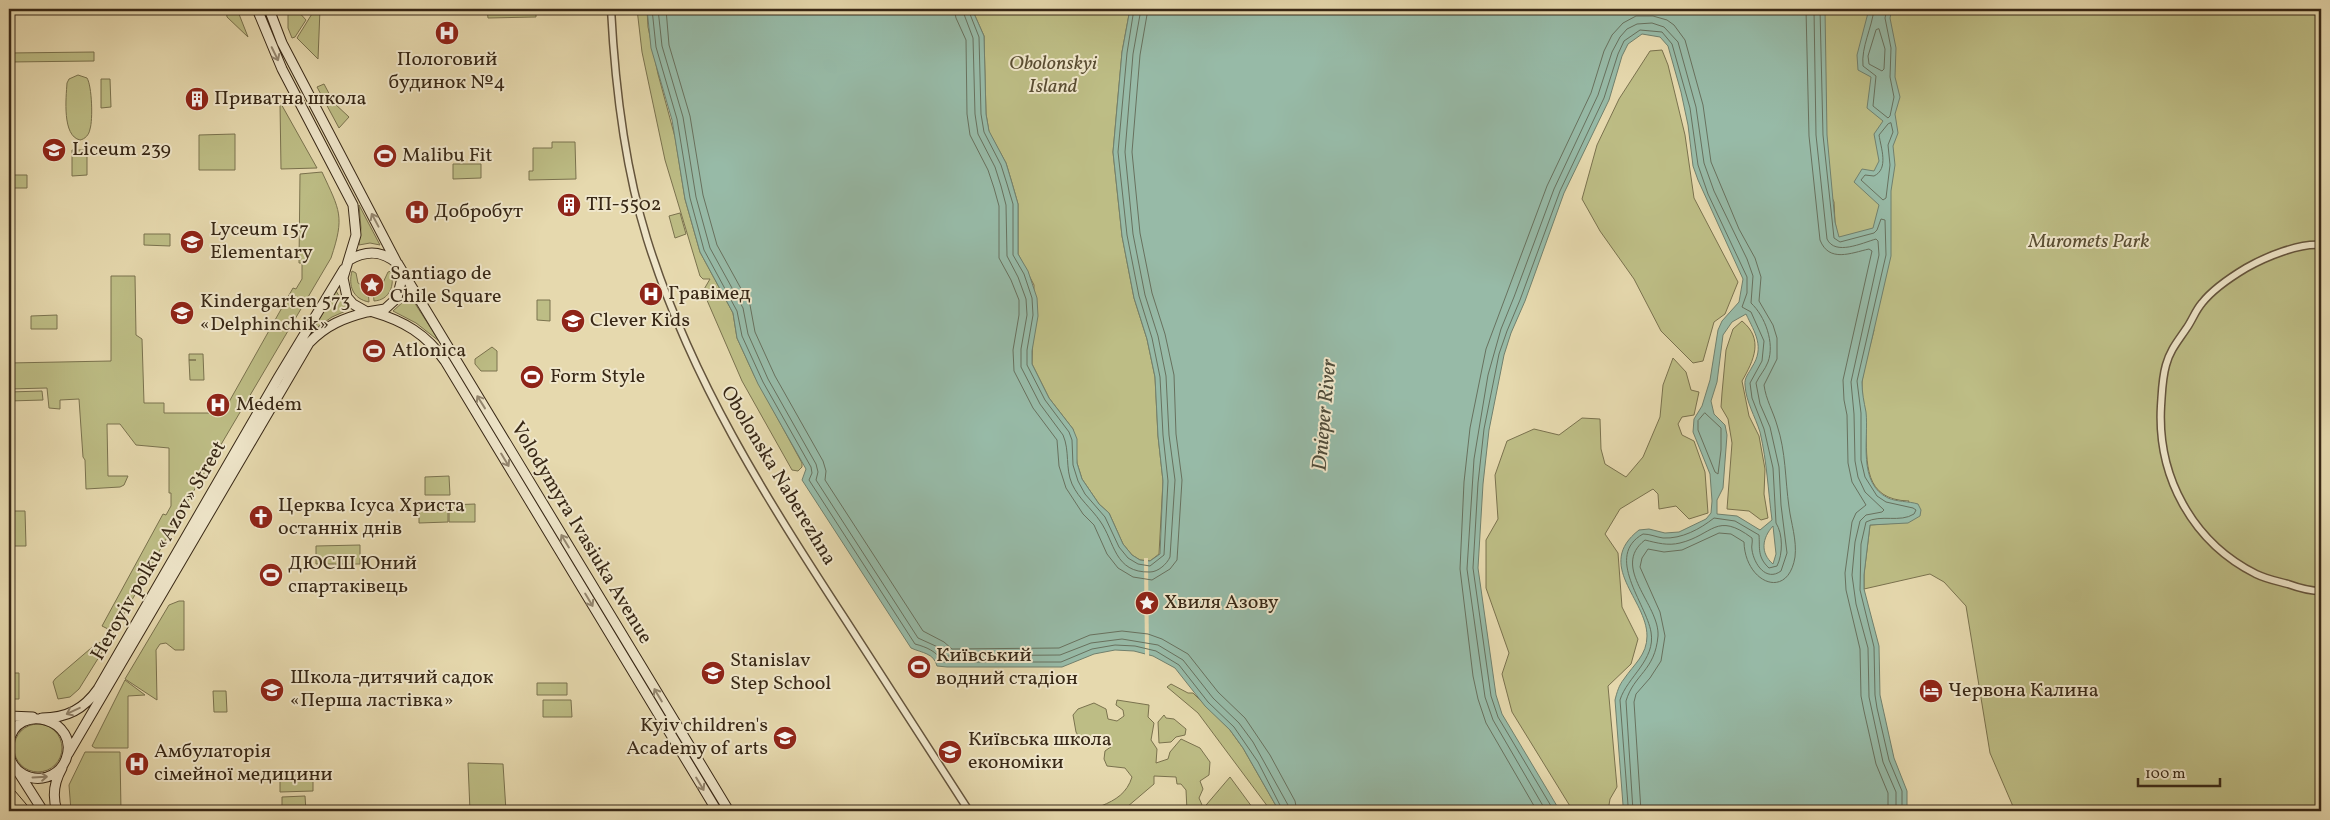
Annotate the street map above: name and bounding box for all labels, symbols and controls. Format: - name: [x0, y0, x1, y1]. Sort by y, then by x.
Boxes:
- hospital icon: Пологовий будинок №4: [434, 20, 460, 46]
- one-way arrow: [271, 46, 280, 61]
- place label: Пологовий будинок №4: [389, 46, 505, 97]
- park label: Obolonskyi Island: [1009, 50, 1098, 101]
- place label: Приватна школа: [214, 85, 366, 113]
- building icon: Приватна школа: [184, 86, 210, 112]
- place label: Liceum 239: [72, 136, 171, 164]
- school or university icon: Liceum 239: [41, 137, 67, 163]
- place label: Malibu Fit: [402, 142, 492, 170]
- sports icon: Malibu Fit: [372, 143, 398, 169]
- place label: ТП-5502: [586, 191, 661, 219]
- building icon: ТП-5502: [556, 192, 582, 218]
- place label: Добробут: [434, 198, 523, 226]
- hospital icon: Добробут: [404, 199, 430, 225]
- one-way arrow: [370, 213, 379, 228]
- place label: Lyceum 157 Elementary: [210, 216, 313, 267]
- park label: Muromets Park: [2027, 228, 2150, 256]
- school or university icon: Lyceum 157 Elementary: [179, 229, 205, 255]
- place label: Santiago de Chile Square: [390, 260, 502, 311]
- place icon: Santiago de Chile Square: [359, 272, 385, 298]
- place label: Гравімед: [668, 280, 751, 308]
- hospital icon: Гравімед: [638, 281, 664, 307]
- place label: Kindergarten 573 «Delphinchik»: [200, 288, 350, 339]
- school or university icon: Kindergarten 573 «Delphinchik»: [169, 300, 195, 326]
- place label: Clever Kids: [590, 307, 690, 335]
- school or university icon: Clever Kids: [560, 308, 586, 334]
- place label: Atlonica: [392, 337, 466, 365]
- sports icon: Atlonica: [361, 338, 387, 364]
- water label: Dnieper River: [1306, 358, 1344, 472]
- place label: Form Style: [550, 363, 645, 391]
- sports icon: Form Style: [519, 364, 545, 390]
- street label: Obolonska Naberezhna: [713, 381, 843, 571]
- place label: Medem: [236, 391, 302, 419]
- hospital icon: Medem: [205, 392, 231, 418]
- one-way arrow: [475, 395, 485, 409]
- street label: Volodymyra Ivasiuka Avenue: [503, 417, 659, 649]
- street label: Heroyiv polku «Azov» Street: [85, 436, 233, 666]
- one-way arrow: [501, 453, 511, 467]
- place label: Церква Ісуса Христа останніх днів: [278, 492, 465, 543]
- church icon: Церква Ісуса Христа останніх днів: [248, 504, 274, 530]
- one-way arrow: [560, 534, 570, 548]
- place label: ДЮСШ Юний спартаківець: [288, 550, 417, 601]
- sports icon: ДЮСШ Юний спартаківець: [258, 562, 284, 588]
- place label: Хвиля Азову: [1164, 589, 1279, 617]
- place icon: Хвиля Азову: [1134, 590, 1160, 616]
- one-way arrow: [585, 592, 595, 606]
- place label: Київський водний стадіон: [936, 642, 1078, 693]
- place label: Stanislav Step School: [730, 647, 831, 698]
- sports icon: Київський водний стадіон: [906, 654, 932, 680]
- school or university icon: Stanislav Step School: [700, 660, 726, 686]
- place label: Школа-дитячий садок «Перша ластівка»: [290, 664, 494, 715]
- school or university icon: Школа-дитячий садок «Перша ластівка»: [259, 677, 285, 703]
- place label: Червона Калина: [1948, 677, 2099, 705]
- hotel icon: Червона Калина: [1918, 678, 1944, 704]
- one-way arrow: [653, 688, 663, 702]
- one-way arrow: [66, 707, 81, 717]
- place label: Kyiv children's Academy of arts: [626, 712, 768, 763]
- school or university icon: Kyiv children's Academy of arts: [772, 725, 798, 751]
- place label: Київська школа економіки: [968, 726, 1112, 777]
- place label: Амбулаторія сімейної медицини: [154, 738, 333, 789]
- school or university icon: Київська школа економіки: [937, 739, 963, 765]
- hospital icon: Амбулаторія сімейної медицини: [124, 751, 150, 777]
- scale bar: [2138, 755, 2220, 787]
- text: 100 m: [2145, 764, 2185, 785]
- one-way arrow: [31, 772, 47, 781]
- one-way arrow: [696, 776, 706, 790]

